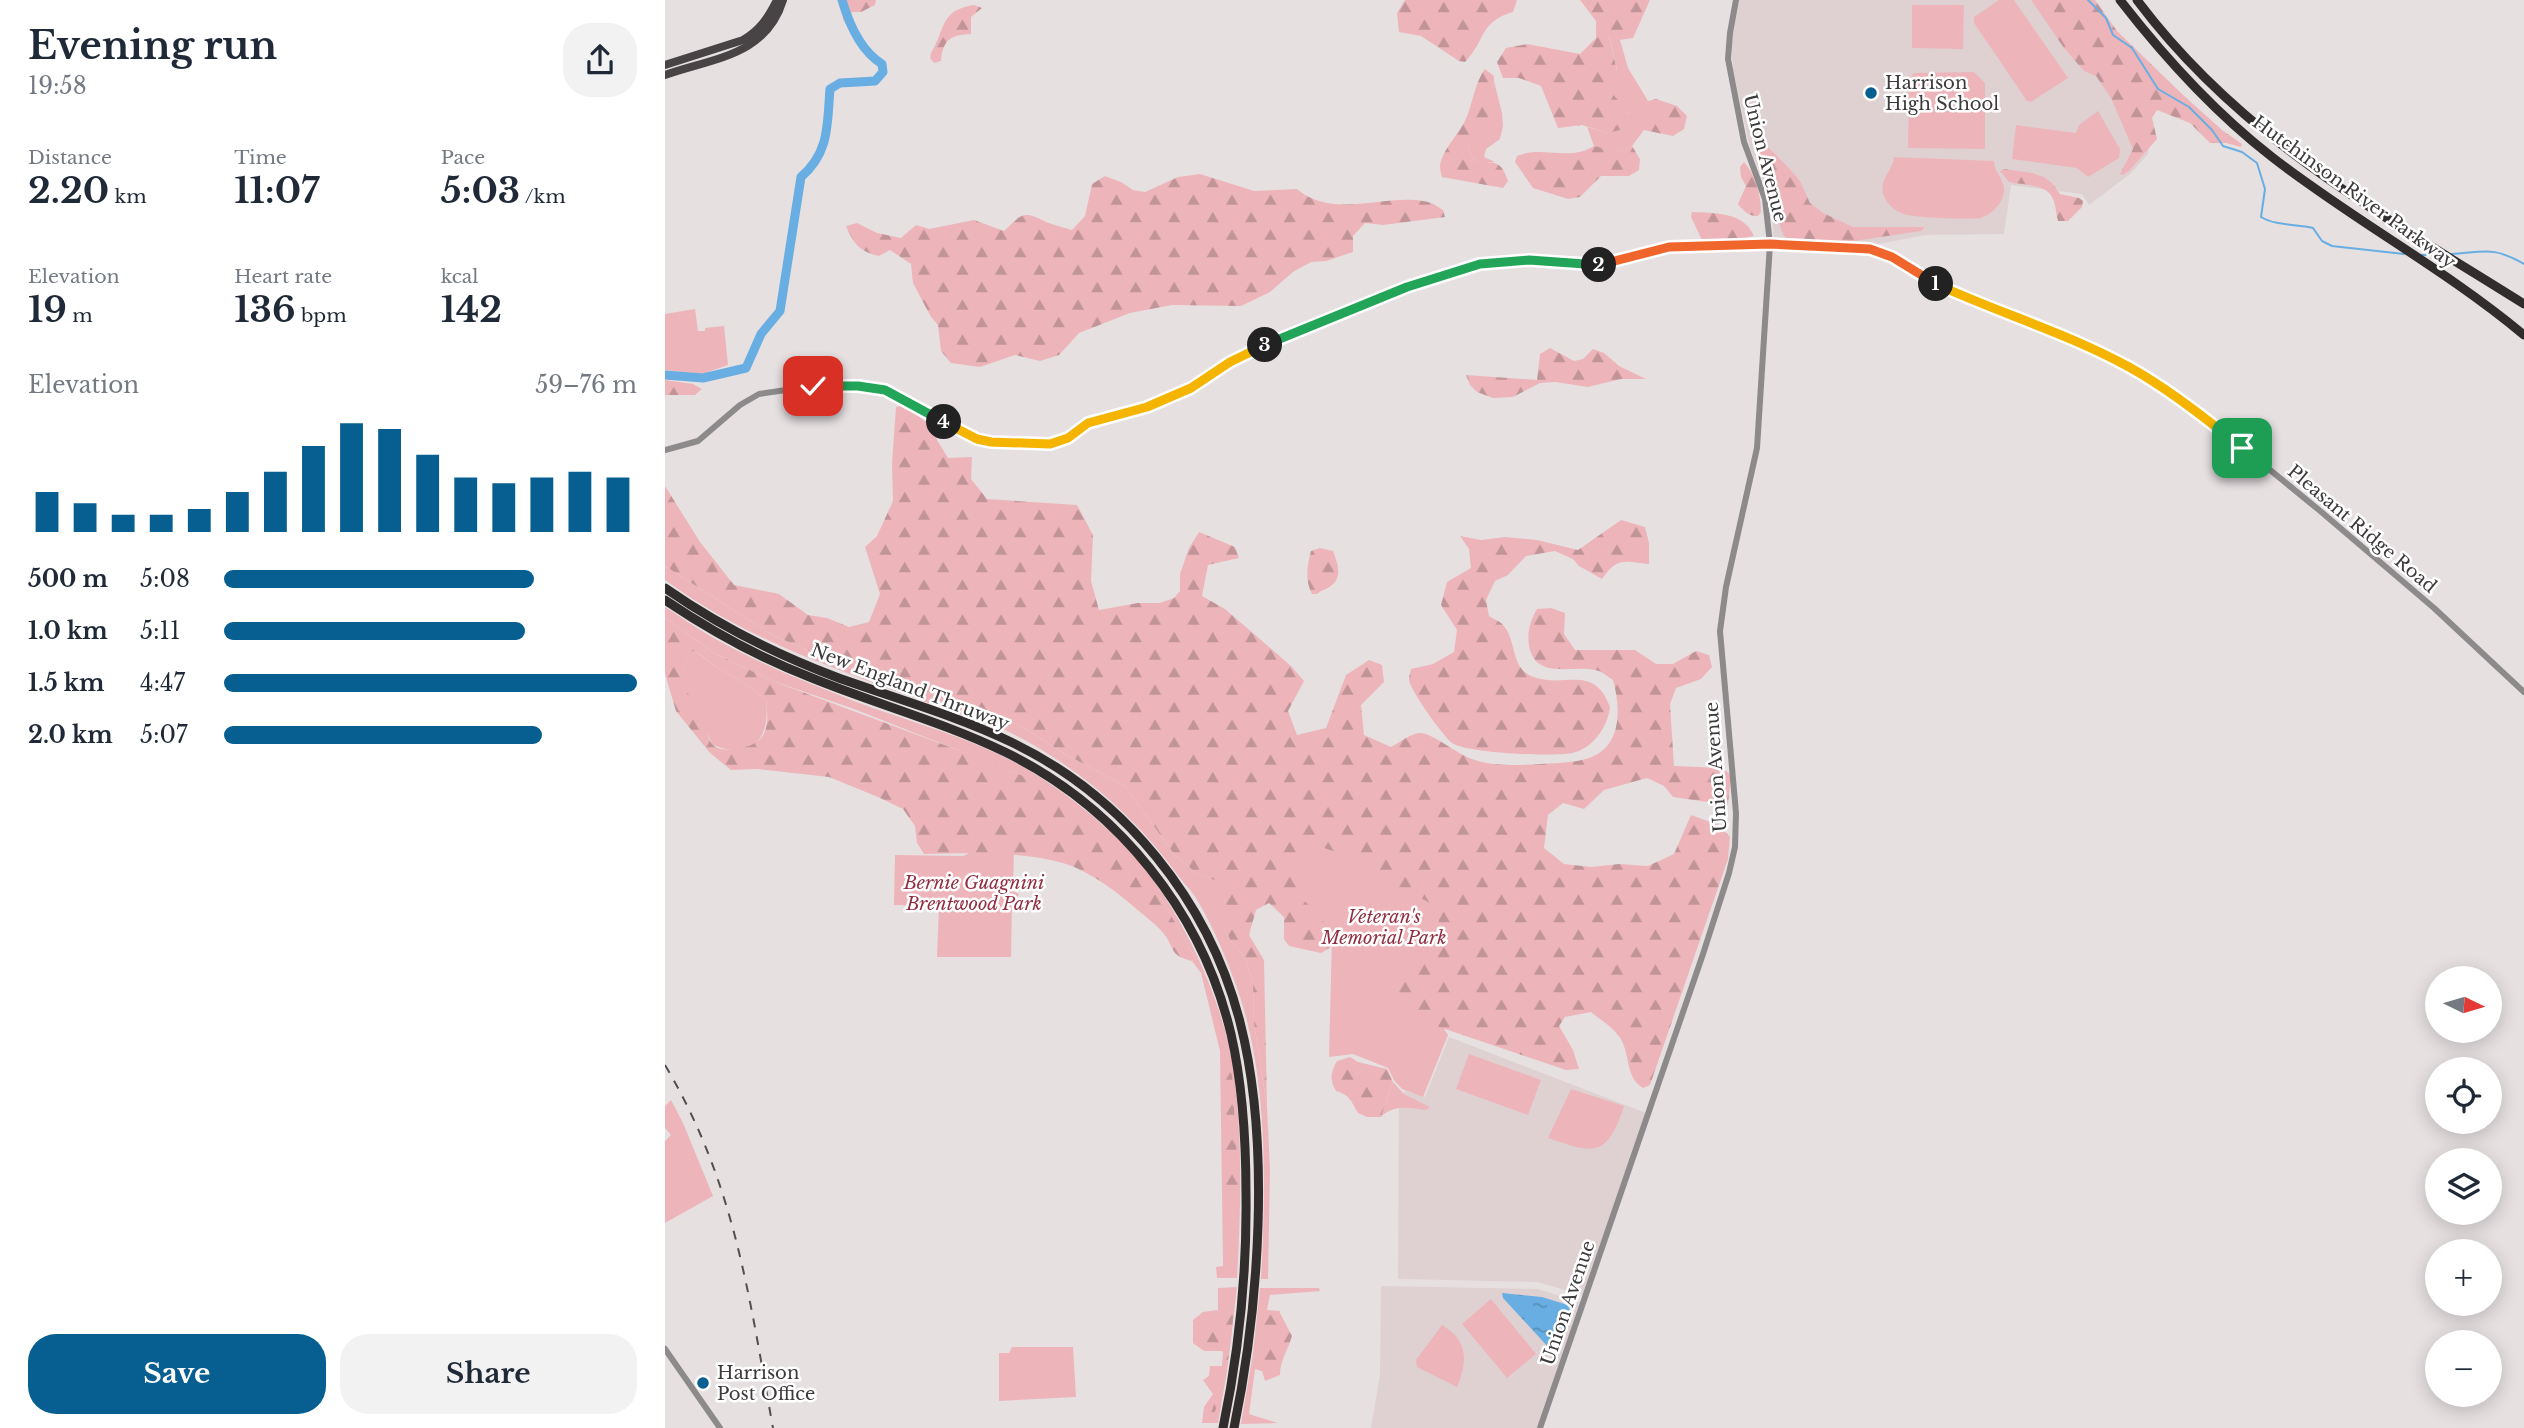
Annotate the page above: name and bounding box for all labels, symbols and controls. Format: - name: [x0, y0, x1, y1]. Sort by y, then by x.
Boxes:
- text: Evening run: [28, 22, 277, 69]
- button: share: [563, 23, 637, 97]
- text: 19:58: [28, 72, 87, 100]
- place label: Harrison High School: [1885, 72, 1999, 115]
- marker: Harrison High School: [1863, 85, 1879, 101]
- street label: Union Avenue: [1739, 92, 1791, 224]
- street label: Hutchinson River Parkway: [2248, 111, 2460, 273]
- text: Distance: [28, 146, 112, 169]
- text: Time: [234, 146, 287, 169]
- text: Pace: [441, 146, 485, 169]
- text: 2.20: [28, 169, 109, 212]
- text: 11:07: [234, 169, 319, 212]
- text: 5:03: [441, 169, 520, 212]
- text: km: [109, 185, 147, 208]
- text: /km: [520, 185, 566, 208]
- pin: 2: [1581, 247, 1616, 282]
- text: 2: [1592, 253, 1605, 276]
- text: Elevation: [28, 265, 120, 288]
- text: Heart rate: [234, 265, 332, 288]
- text: kcal: [441, 265, 479, 288]
- pin: 1: [1919, 266, 1953, 302]
- text: 1: [1931, 272, 1940, 295]
- text: 19: [28, 288, 67, 331]
- text: 136: [234, 288, 295, 331]
- text: 142: [441, 288, 502, 331]
- text: m: [67, 304, 93, 327]
- text: bpm: [295, 304, 347, 327]
- pin: 3: [1247, 328, 1283, 362]
- text: 3: [1258, 333, 1271, 356]
- pin: [783, 356, 843, 416]
- icon: check: [794, 367, 832, 405]
- text: Elevation: [28, 371, 139, 399]
- text: 59–76 m: [535, 371, 637, 399]
- pin: 4: [927, 404, 961, 440]
- text: 4: [937, 410, 950, 433]
- pin: [2212, 418, 2272, 478]
- icon: arrive: [2223, 429, 2261, 467]
- street label: Pleasant Ridge Road: [2283, 460, 2441, 598]
- text: 500 m: [28, 565, 108, 593]
- text: 5:08: [140, 565, 190, 593]
- text: 1.0 km: [28, 617, 108, 645]
- text: 5:11: [140, 617, 180, 645]
- street label: New England Thruway: [808, 639, 1013, 735]
- text: 1.5 km: [28, 669, 105, 697]
- text: 4:47: [140, 669, 185, 697]
- street label: Union Avenue: [1700, 701, 1732, 833]
- text: 2.0 km: [28, 721, 113, 749]
- text: 5:07: [140, 721, 188, 749]
- park label: Bernie Guagnini Brentwood Park: [903, 872, 1045, 915]
- park label: Veteran's Memorial Park: [1321, 906, 1446, 949]
- north arrow: [2425, 966, 2503, 1043]
- map controls: [2425, 966, 2502, 1407]
- button: locate: [2425, 1057, 2502, 1134]
- button: layers: [2425, 1148, 2502, 1225]
- street label: Union Avenue: [1536, 1238, 1600, 1368]
- button: +: [2425, 1239, 2502, 1316]
- button: −: [2425, 1330, 2502, 1407]
- button: Save: [28, 1334, 326, 1414]
- button: Share: [340, 1334, 637, 1414]
- place label: Harrison Post Office: [717, 1362, 815, 1405]
- marker: Harrison Post Office: [695, 1375, 711, 1391]

